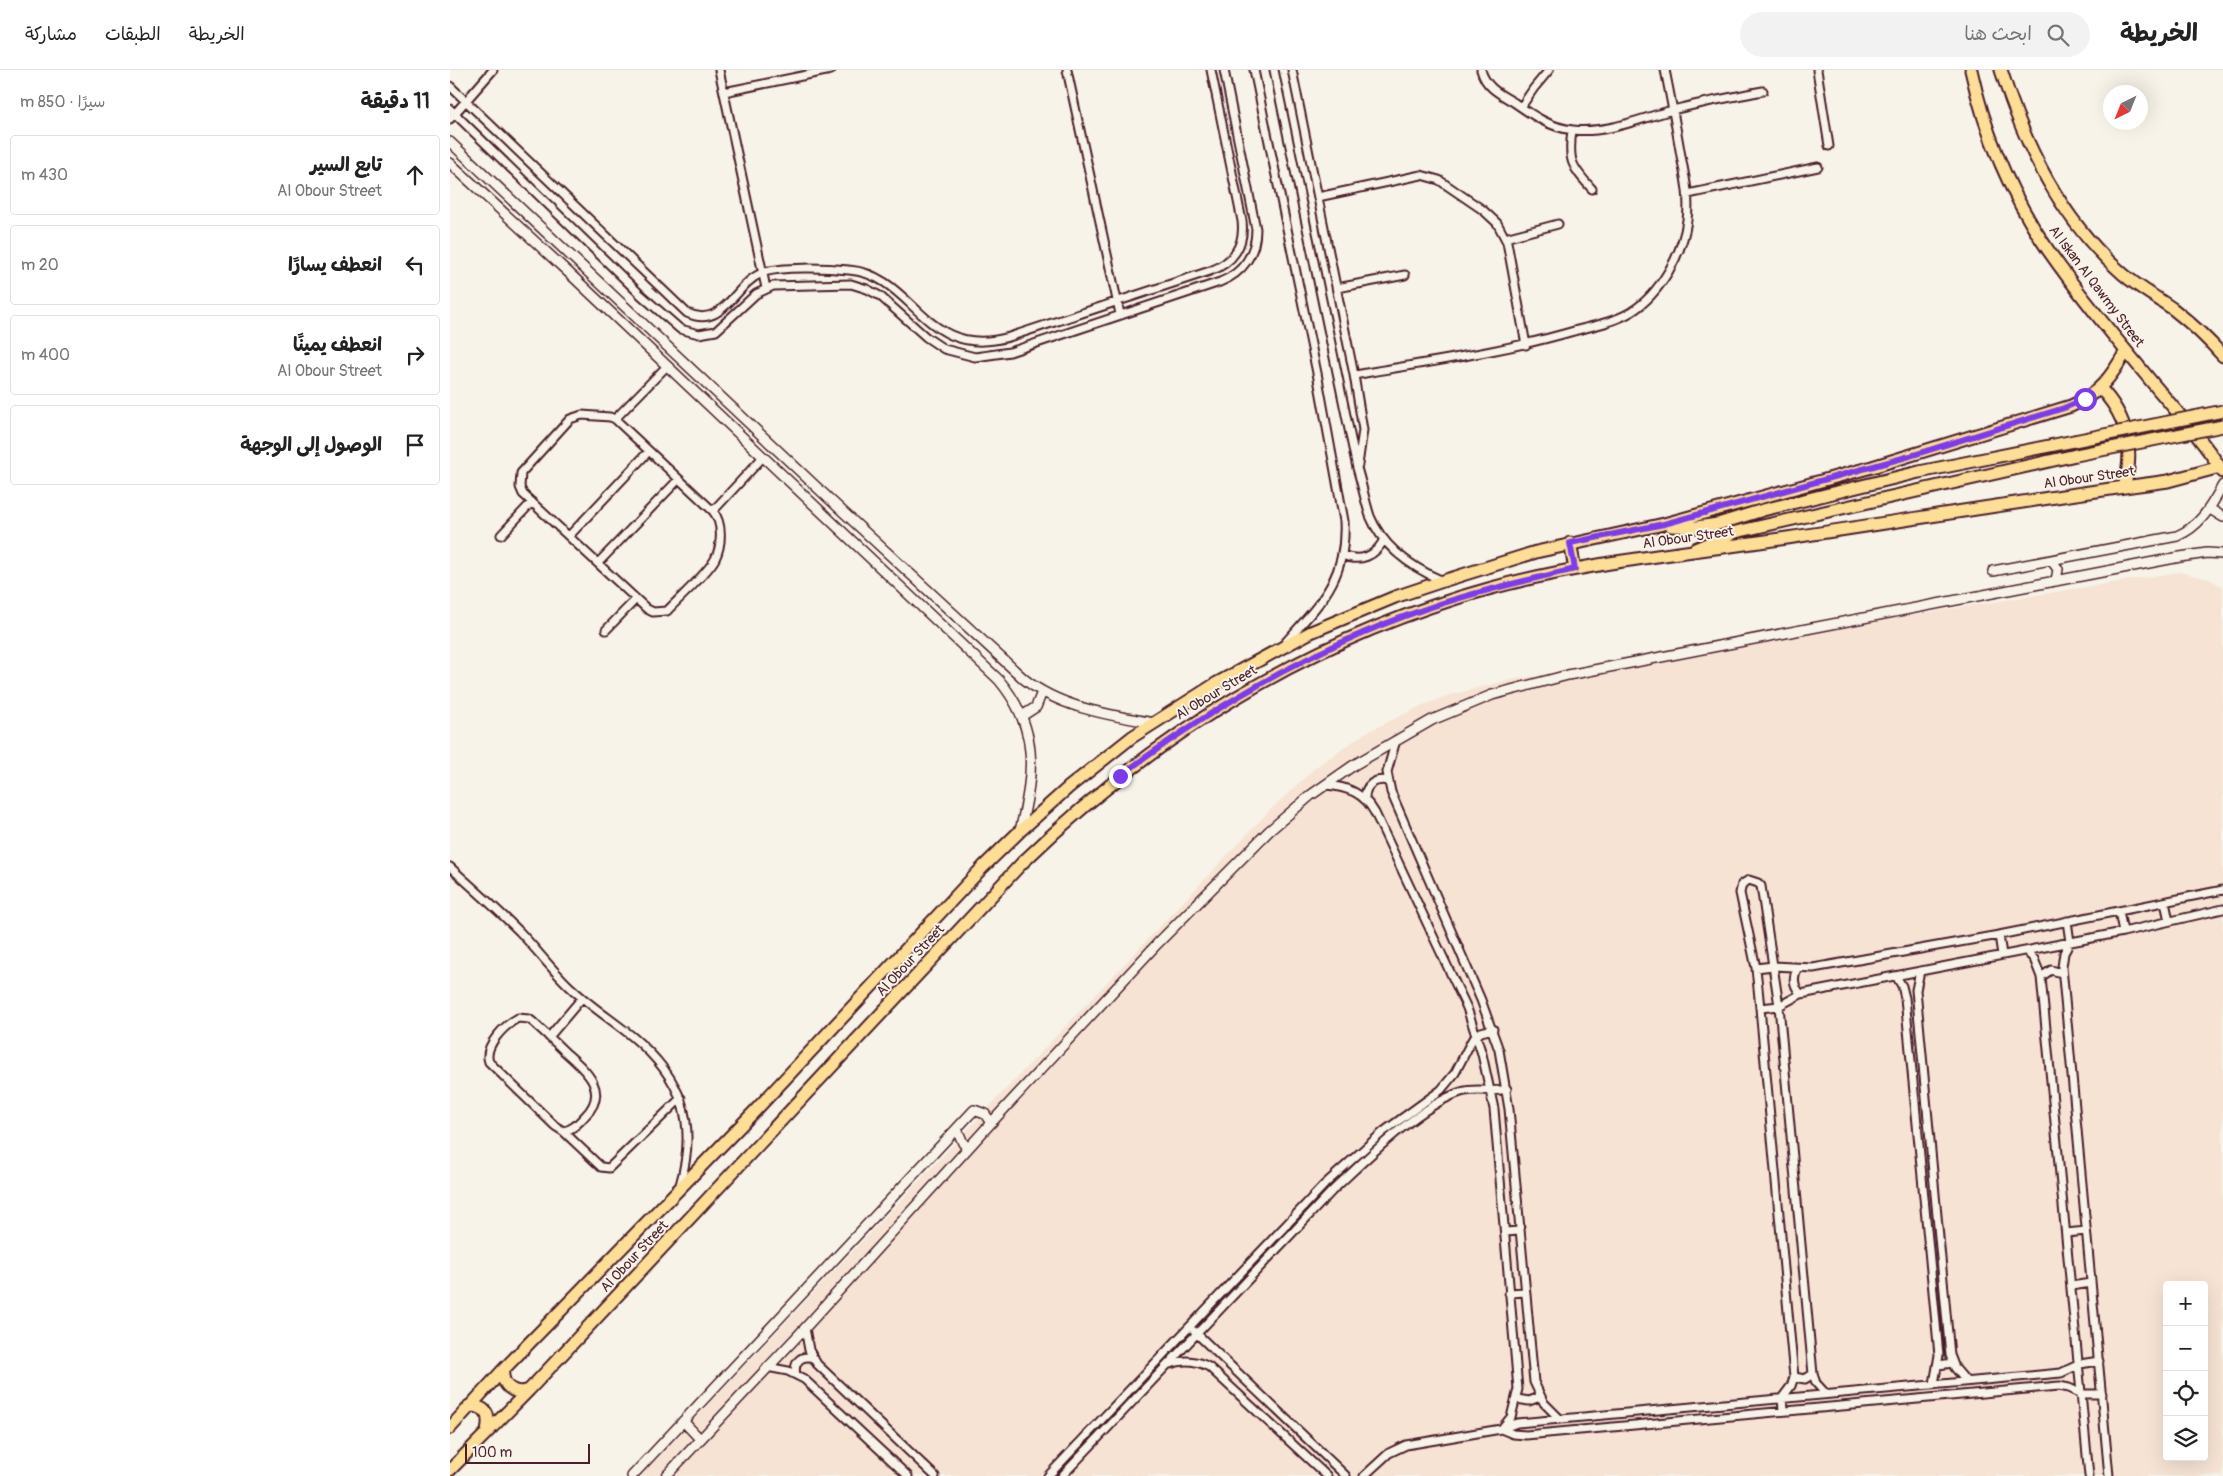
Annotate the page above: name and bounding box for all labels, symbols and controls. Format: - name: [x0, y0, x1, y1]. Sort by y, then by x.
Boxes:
- search box: [1740, 12, 2090, 57]
- text: الخريطة: [2120, 19, 2198, 48]
- icon: search: [2044, 21, 2072, 49]
- text: ابحث هنا: [1964, 22, 2032, 46]
- text: مشاركة: [25, 23, 77, 46]
- text: الطبقات: [105, 23, 161, 46]
- text: الخريطة: [189, 23, 245, 46]
- north arrow: [2103, 85, 2148, 130]
- text: 11 دقيقة: [361, 88, 430, 115]
- text: سيرًا · 850 m: [20, 92, 105, 112]
- text: تابع السير: [310, 153, 382, 177]
- icon: ahead: [401, 161, 429, 189]
- text: 430 m: [21, 165, 68, 185]
- text: Al Obour Street: [277, 181, 382, 201]
- street label: Al Iskan Al Qawmy Street: [2045, 222, 2148, 351]
- icon: left: [401, 251, 429, 279]
- text: انعطف يسارًا: [288, 253, 382, 277]
- text: 20 m: [21, 255, 59, 275]
- text: انعطف يمينًا: [293, 333, 382, 357]
- icon: right: [401, 341, 429, 369]
- text: 400 m: [21, 345, 70, 365]
- text: Al Obour Street: [277, 361, 382, 381]
- route start: [2074, 388, 2097, 411]
- icon: arrive: [401, 431, 429, 459]
- text: الوصول إلى الوجهة: [240, 433, 382, 457]
- street label: Al Obour Street: [2042, 463, 2136, 492]
- street label: Al Obour Street: [1641, 523, 1735, 552]
- street label: Al Obour Street: [1173, 661, 1260, 723]
- route end: [1109, 765, 1132, 788]
- street label: Al Obour Street: [873, 921, 948, 1000]
- street label: Al Obour Street: [597, 1217, 672, 1296]
- map controls: [2163, 1281, 2208, 1461]
- button: +: [2163, 1281, 2208, 1326]
- button: −: [2163, 1326, 2208, 1371]
- button: locate: [2163, 1371, 2208, 1416]
- button: layers: [2163, 1416, 2208, 1461]
- scale bar: [465, 1441, 590, 1464]
- text: 100 m: [472, 1444, 512, 1461]

